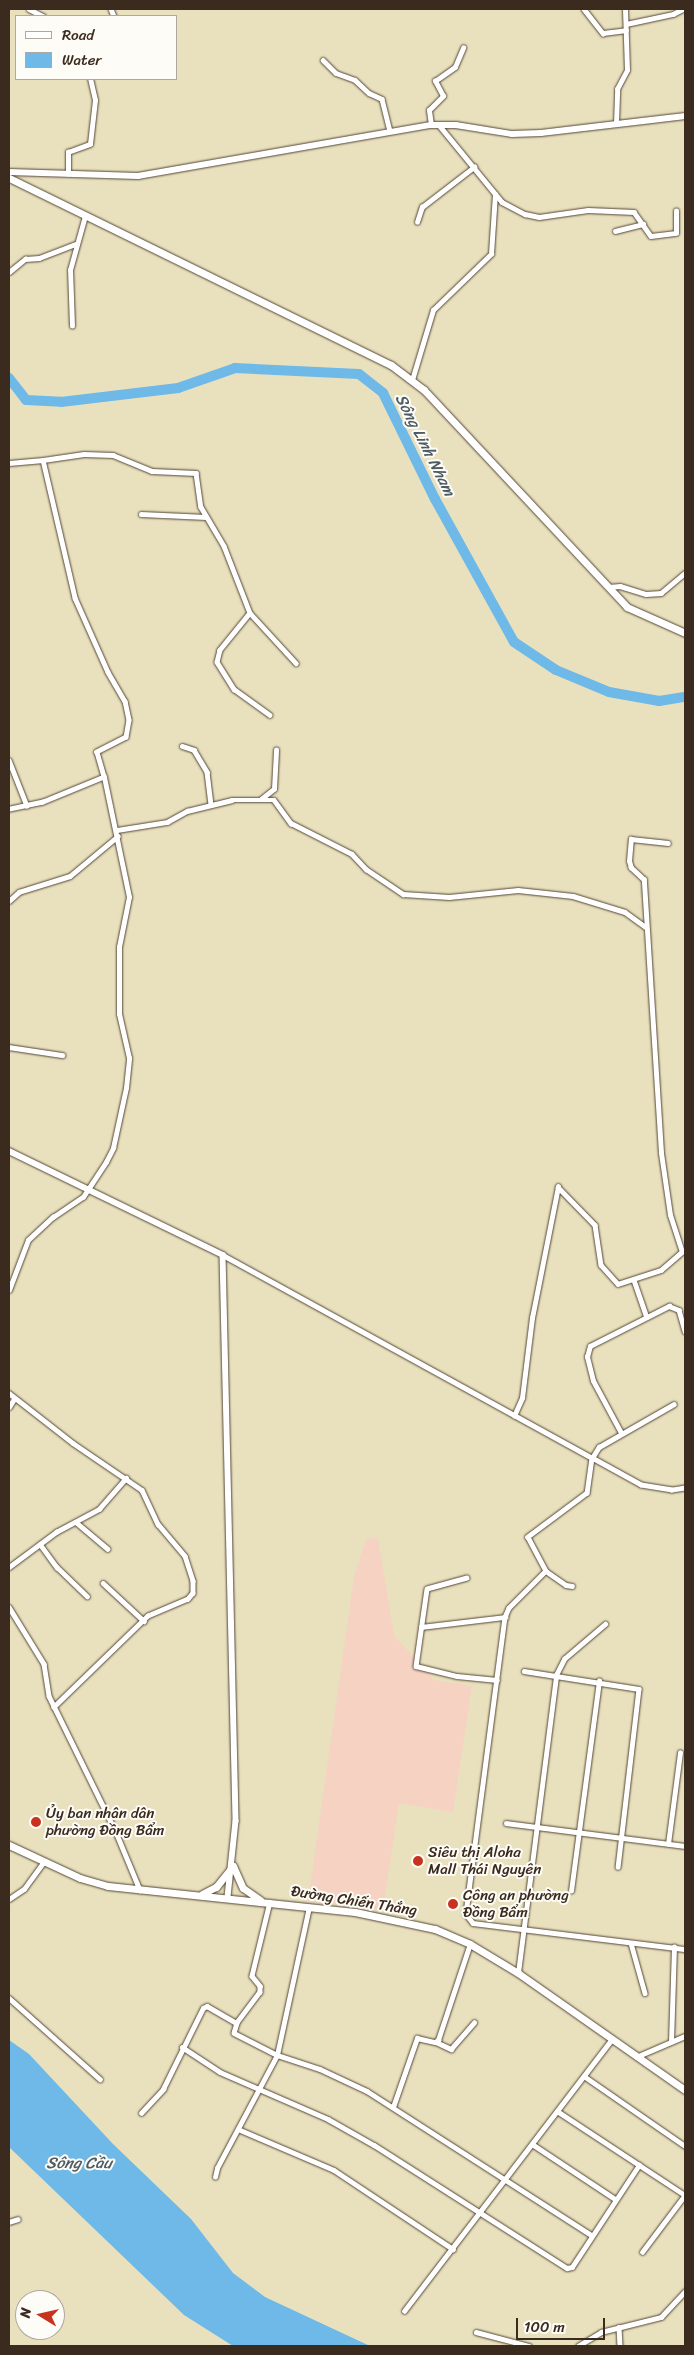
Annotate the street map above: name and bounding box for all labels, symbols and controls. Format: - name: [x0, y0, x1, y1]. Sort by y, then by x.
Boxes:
- legend: [15, 15, 178, 80]
- text: Road: [62, 22, 94, 48]
- text: Water: [62, 47, 102, 73]
- water label: Sông Linh Nham: [391, 391, 459, 499]
- place label: Ủy ban nhân dân phường Đồng Bẩm: [46, 1804, 164, 1839]
- marker: Ủy ban nhân dân phường Đồng Bẩm: [30, 1816, 42, 1828]
- place label: Siêu thị Aloha Mall Thái Nguyên: [428, 1843, 542, 1878]
- marker: Siêu thị Aloha Mall Thái Nguyên: [412, 1855, 424, 1867]
- street label: Đường Chiến Thắng: [290, 1882, 418, 1920]
- place label: Công an phường Đồng Bẩm: [463, 1886, 569, 1921]
- marker: Công an phường Đồng Bẩm: [447, 1898, 459, 1910]
- water label: Sông Cầu: [46, 2153, 112, 2173]
- north arrow: [15, 2290, 65, 2340]
- text: N: [13, 2306, 39, 2319]
- scale bar: [519, 2308, 608, 2340]
- text: 100 m: [524, 2314, 565, 2340]

